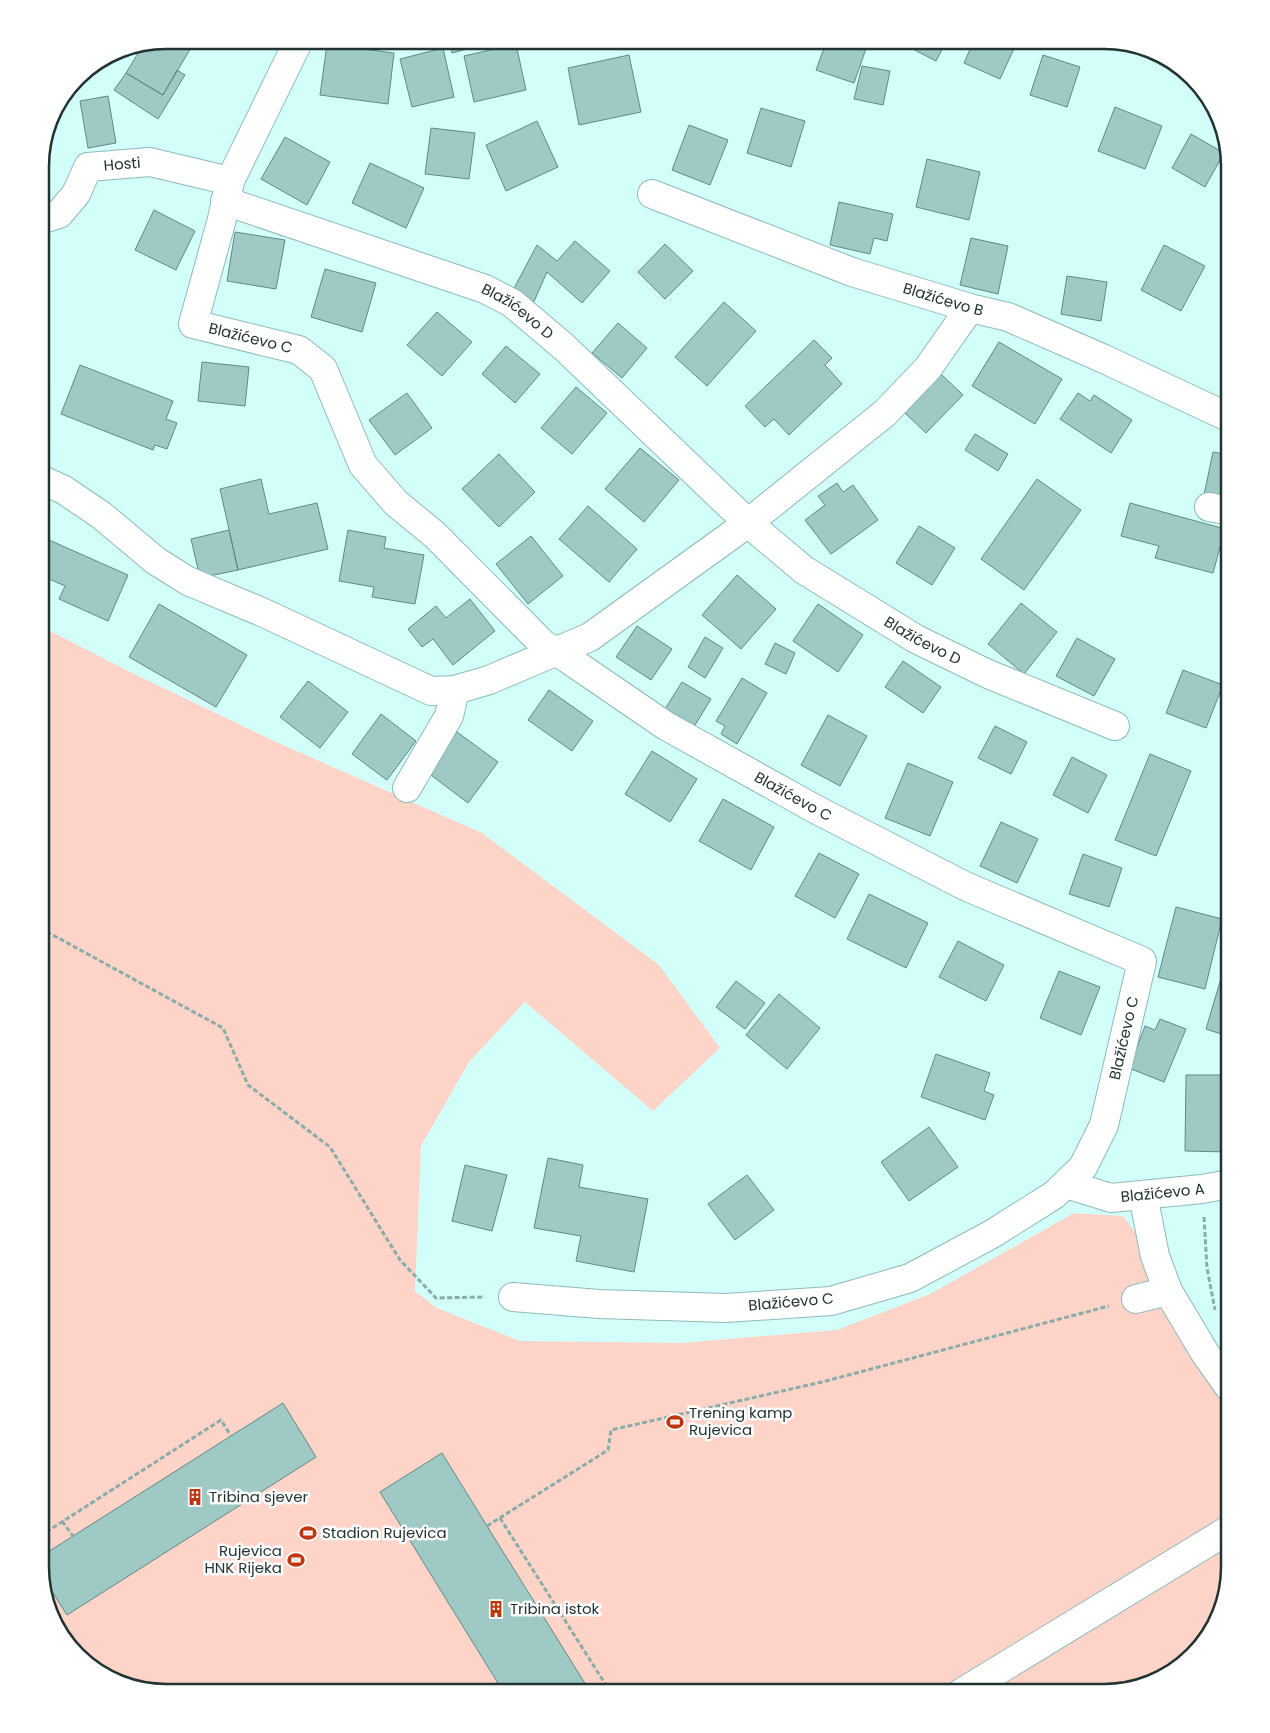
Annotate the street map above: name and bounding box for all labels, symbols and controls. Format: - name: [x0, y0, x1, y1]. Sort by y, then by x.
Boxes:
- street label: Hosti: [103, 152, 141, 176]
- street label: Blažićevo B: [900, 277, 986, 321]
- street label: Blažićevo D: [478, 278, 558, 344]
- street label: Blažićevo C: [207, 317, 295, 358]
- street label: Blažićevo D: [880, 611, 965, 669]
- street label: Blažićevo C: [751, 766, 836, 826]
- street label: Blažićevo C: [1104, 994, 1143, 1082]
- street label: Blažićevo A: [1120, 1178, 1205, 1207]
- street label: Blažićevo C: [747, 1287, 834, 1316]
- place label: Trening kamp Rujevica: [689, 1402, 793, 1440]
- sports icon: Trening kamp Rujevica: [665, 1412, 685, 1432]
- place label: Tribina sjever: [209, 1486, 309, 1507]
- building icon: Tribina sjever: [185, 1487, 205, 1507]
- place label: Stadion Rujevica: [322, 1522, 447, 1543]
- sports icon: Stadion Rujevica: [298, 1523, 318, 1543]
- place label: Rujevica HNK Rijeka: [204, 1540, 282, 1578]
- sports icon: Rujevica HNK Rijeka: [286, 1550, 306, 1570]
- place label: Tribina istok: [510, 1598, 600, 1619]
- building icon: Tribina istok: [486, 1599, 506, 1619]

